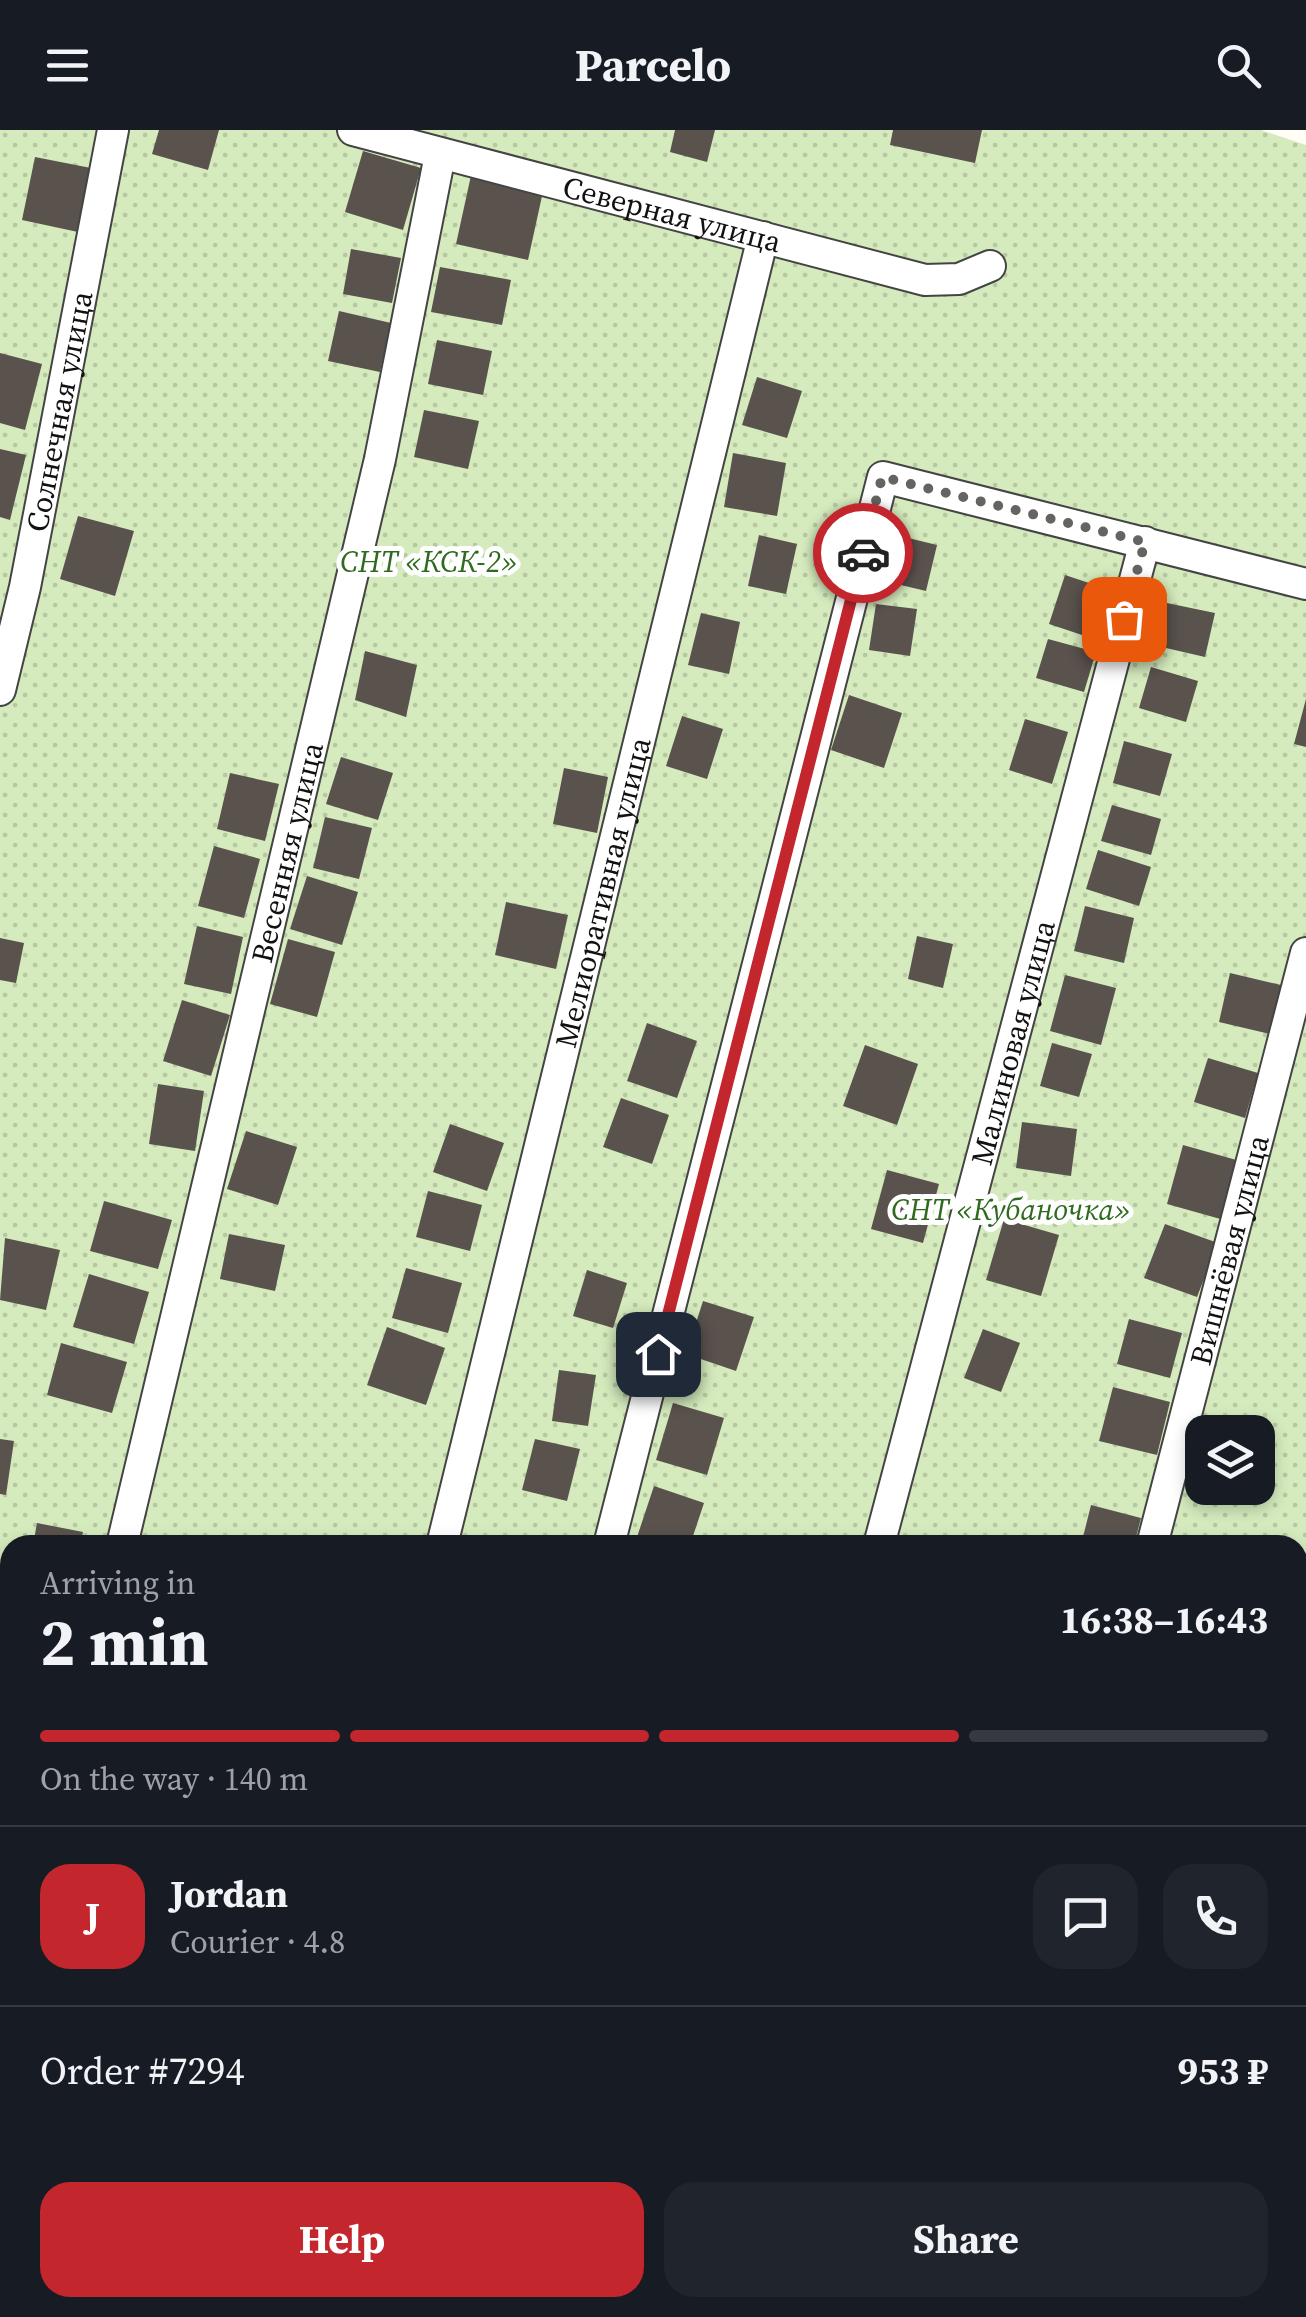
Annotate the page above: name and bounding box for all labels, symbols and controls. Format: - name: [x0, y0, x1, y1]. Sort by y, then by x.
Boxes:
- text: Parcelo: [575, 34, 731, 96]
- icon: menu: [40, 38, 95, 93]
- icon: search: [1211, 38, 1266, 93]
- street label: Северная улица: [559, 165, 786, 262]
- street label: Солнечная улица: [16, 287, 102, 535]
- courier: [813, 503, 913, 603]
- icon: car: [836, 526, 891, 581]
- park label: СНТ «КСК-2»: [340, 541, 518, 582]
- pin: [1082, 577, 1167, 662]
- icon: bag: [1097, 592, 1152, 647]
- street label: Мелиоративная улица: [544, 732, 660, 1052]
- street label: Весенняя улица: [241, 737, 333, 967]
- street label: Малиновая улица: [960, 915, 1065, 1169]
- street label: Вишнёвая улица: [1179, 1130, 1279, 1369]
- park label: СНТ «Кубаночка»: [891, 1189, 1131, 1230]
- pin: [616, 1312, 701, 1397]
- icon: home: [631, 1327, 686, 1382]
- map controls: [1185, 1415, 1275, 1505]
- button: layers: [1185, 1415, 1275, 1505]
- text: Arriving in: [40, 1561, 195, 1605]
- text: 16:38–16:43: [1060, 1594, 1268, 1646]
- text: 2 min: [40, 1598, 209, 1687]
- text: On the way · 140 m: [40, 1757, 308, 1801]
- button: chat: [1033, 1864, 1138, 1969]
- button: phone: [1163, 1864, 1268, 1969]
- text: Jordan: [170, 1868, 288, 1920]
- text: J: [85, 1890, 100, 1942]
- text: Courier · 4.8: [170, 1920, 345, 1964]
- text: Order #7294: [40, 2045, 244, 2097]
- text: 953 ₽: [1177, 2045, 1268, 2097]
- button: Help: [40, 2182, 644, 2297]
- button: Share: [664, 2182, 1268, 2297]

